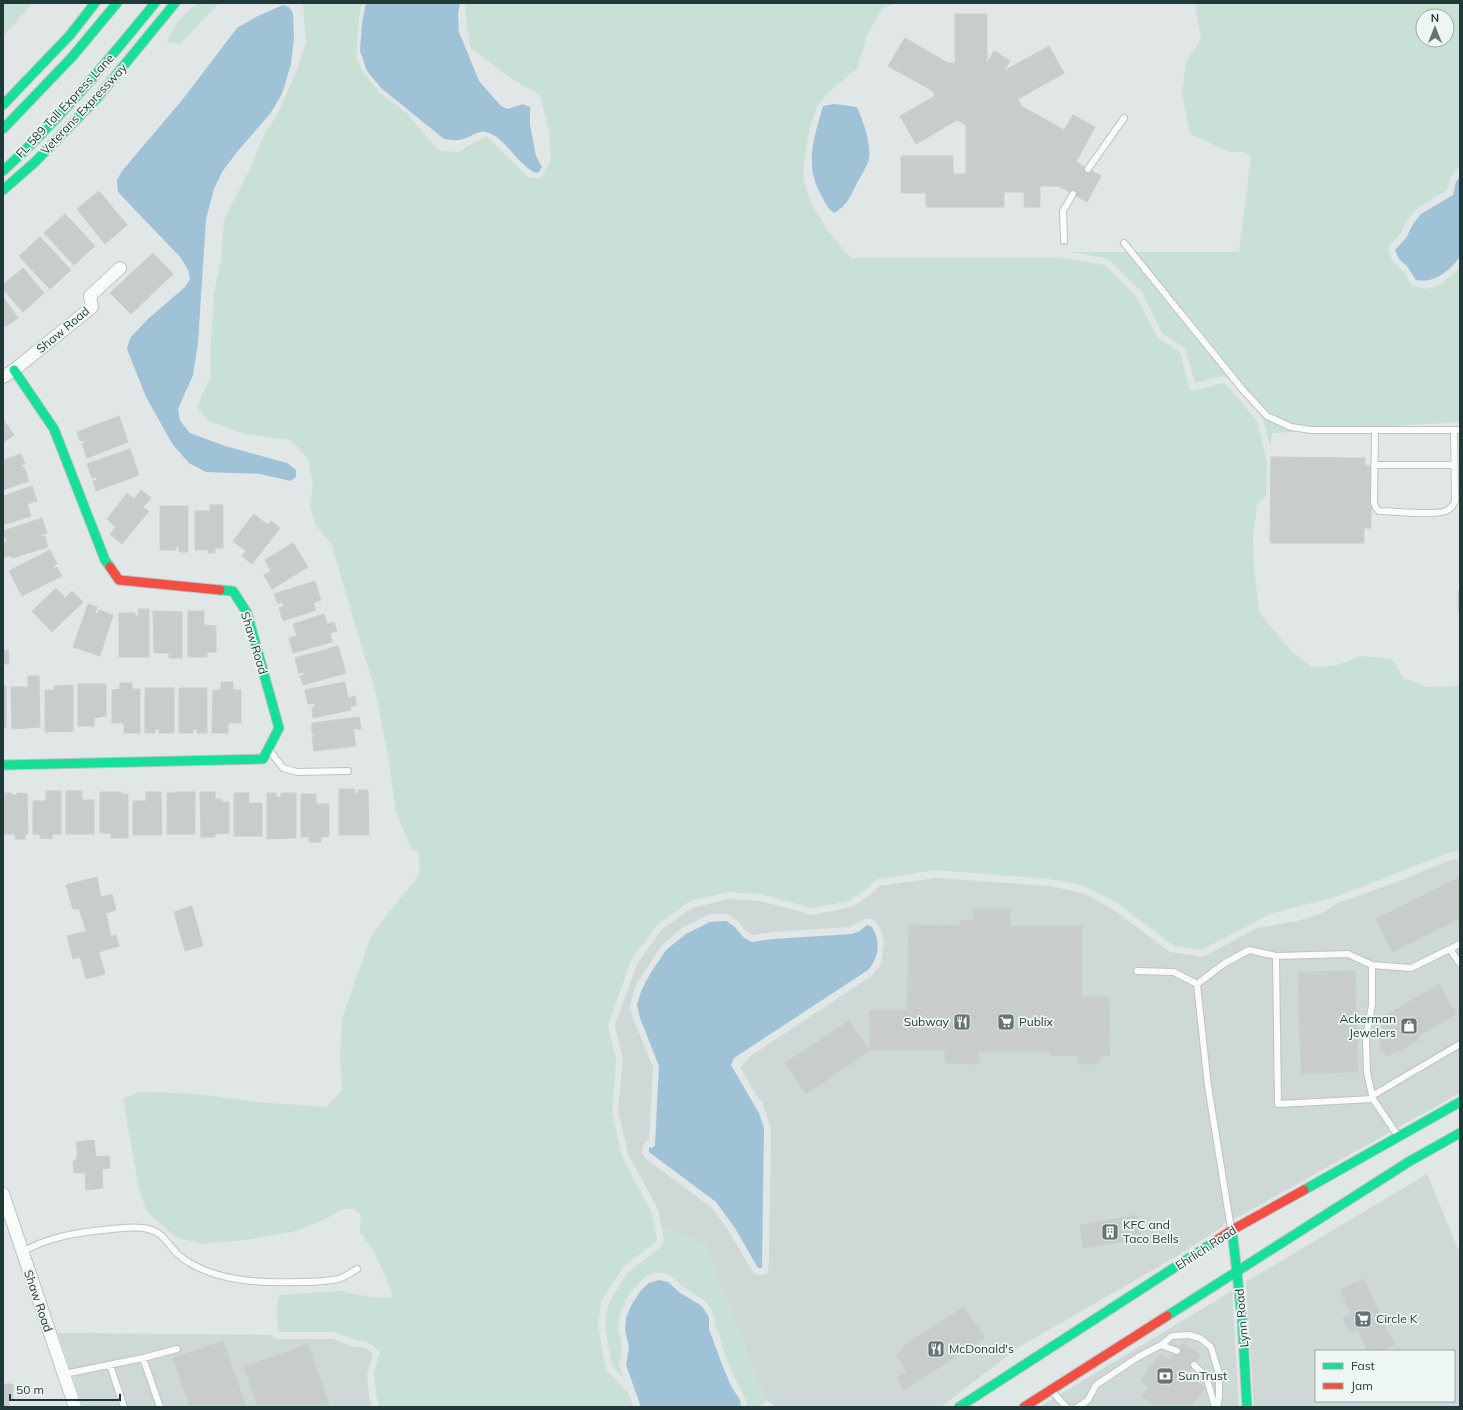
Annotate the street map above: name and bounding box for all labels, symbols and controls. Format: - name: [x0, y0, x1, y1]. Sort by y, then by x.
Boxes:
- north arrow: [1415, 8, 1455, 48]
- text: N: [1431, 11, 1439, 25]
- street label: FL 589 Toll Express Lane: [12, 50, 117, 161]
- street label: Veterans Expressway: [37, 59, 130, 157]
- street label: Shaw Road: [33, 303, 92, 356]
- street label: Shaw Road: [238, 610, 271, 676]
- place label: Ackerman Jewelers: [1340, 1011, 1396, 1040]
- restaurant icon: Subway: [952, 1012, 972, 1032]
- supermarket icon: Publix: [996, 1012, 1016, 1032]
- place label: Subway: [904, 1014, 950, 1029]
- place label: Publix: [1019, 1014, 1054, 1029]
- shop icon: Ackerman Jewelers: [1399, 1016, 1419, 1036]
- place label: KFC and Taco Bells: [1123, 1217, 1179, 1246]
- building icon: KFC and Taco Bells: [1100, 1222, 1120, 1242]
- street label: Ehrlich Road: [1172, 1222, 1239, 1273]
- street label: Shaw Road: [21, 1268, 56, 1334]
- street label: Lynn Road: [1231, 1288, 1252, 1348]
- supermarket icon: Circle K: [1353, 1309, 1373, 1329]
- place label: Circle K: [1376, 1311, 1418, 1326]
- restaurant icon: McDonald's: [926, 1339, 946, 1359]
- place label: McDonald's: [949, 1341, 1014, 1356]
- legend: [1315, 1350, 1455, 1402]
- text: Fast: [1351, 1358, 1375, 1373]
- bank icon: SunTrust: [1155, 1366, 1175, 1386]
- place label: SunTrust: [1178, 1368, 1227, 1383]
- scale bar: [10, 1376, 120, 1402]
- text: Jam: [1351, 1378, 1373, 1393]
- text: 50 m: [16, 1382, 44, 1397]

